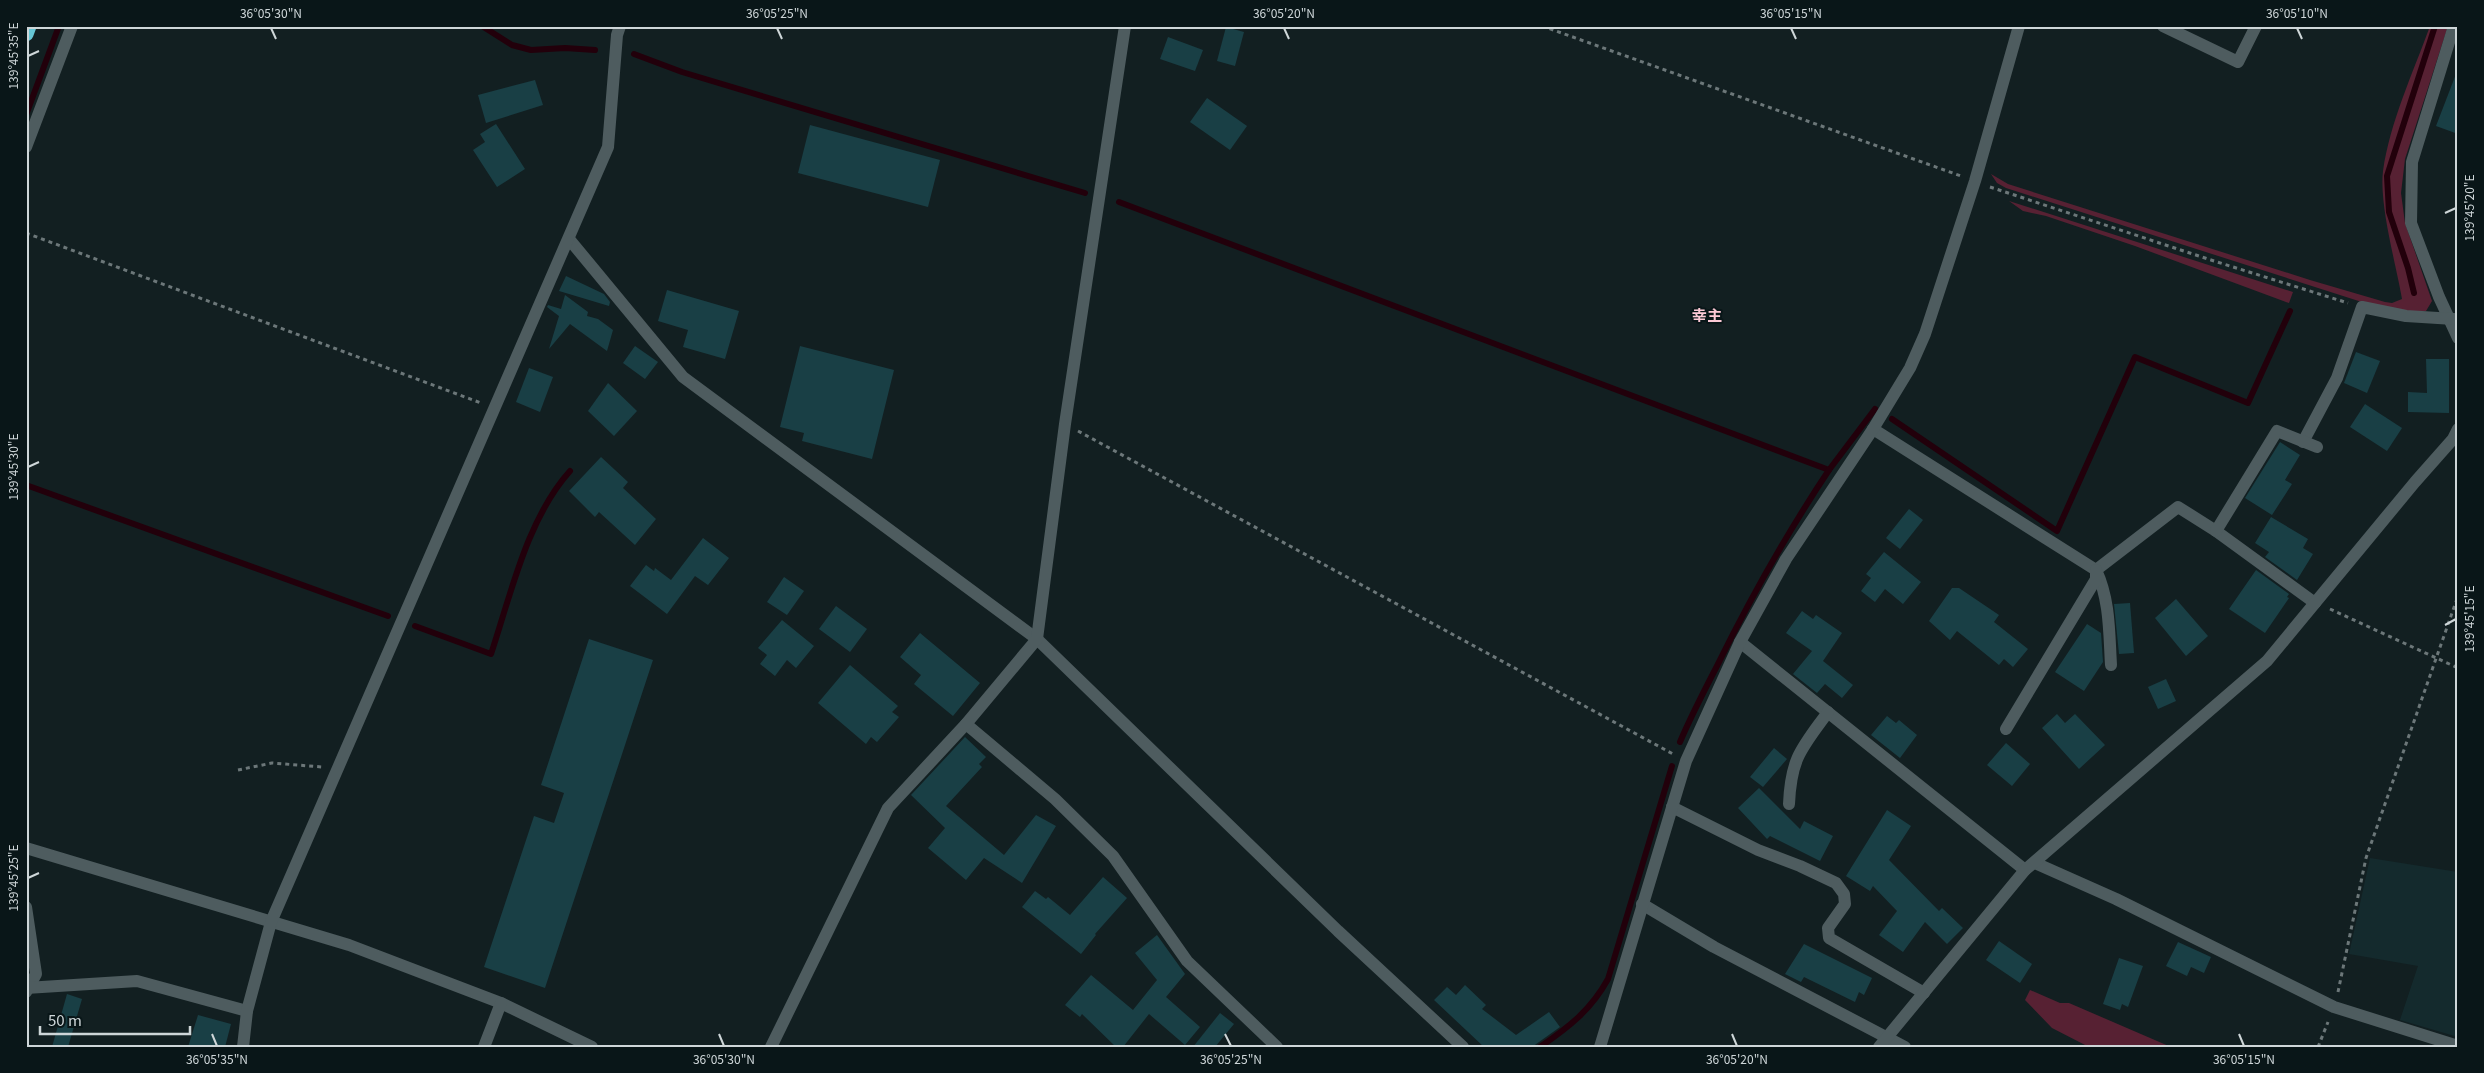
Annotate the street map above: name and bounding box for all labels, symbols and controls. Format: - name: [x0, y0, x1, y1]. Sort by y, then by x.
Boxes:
- text: 36°05'30"N: [240, 4, 302, 21]
- text: 36°05'25"N: [746, 4, 808, 21]
- text: 36°05'20"N: [1253, 4, 1315, 21]
- text: 36°05'15"N: [1760, 4, 1822, 21]
- text: 36°05'10"N: [2266, 4, 2328, 21]
- text: 139°45'35"E: [4, 22, 21, 90]
- text: 139°45'20"E: [2460, 174, 2477, 242]
- district label: 幸主: [1692, 304, 1722, 325]
- text: 139°45'30"E: [4, 433, 21, 501]
- text: 139°45'15"E: [2460, 585, 2477, 653]
- text: 139°45'25"E: [4, 844, 21, 912]
- scale bar: [40, 1003, 190, 1035]
- text: 50 m: [48, 1009, 82, 1030]
- text: 36°05'35"N: [186, 1050, 248, 1067]
- text: 36°05'30"N: [693, 1050, 755, 1067]
- text: 36°05'25"N: [1200, 1050, 1262, 1067]
- text: 36°05'20"N: [1706, 1050, 1768, 1067]
- text: 36°05'15"N: [2213, 1050, 2275, 1067]

